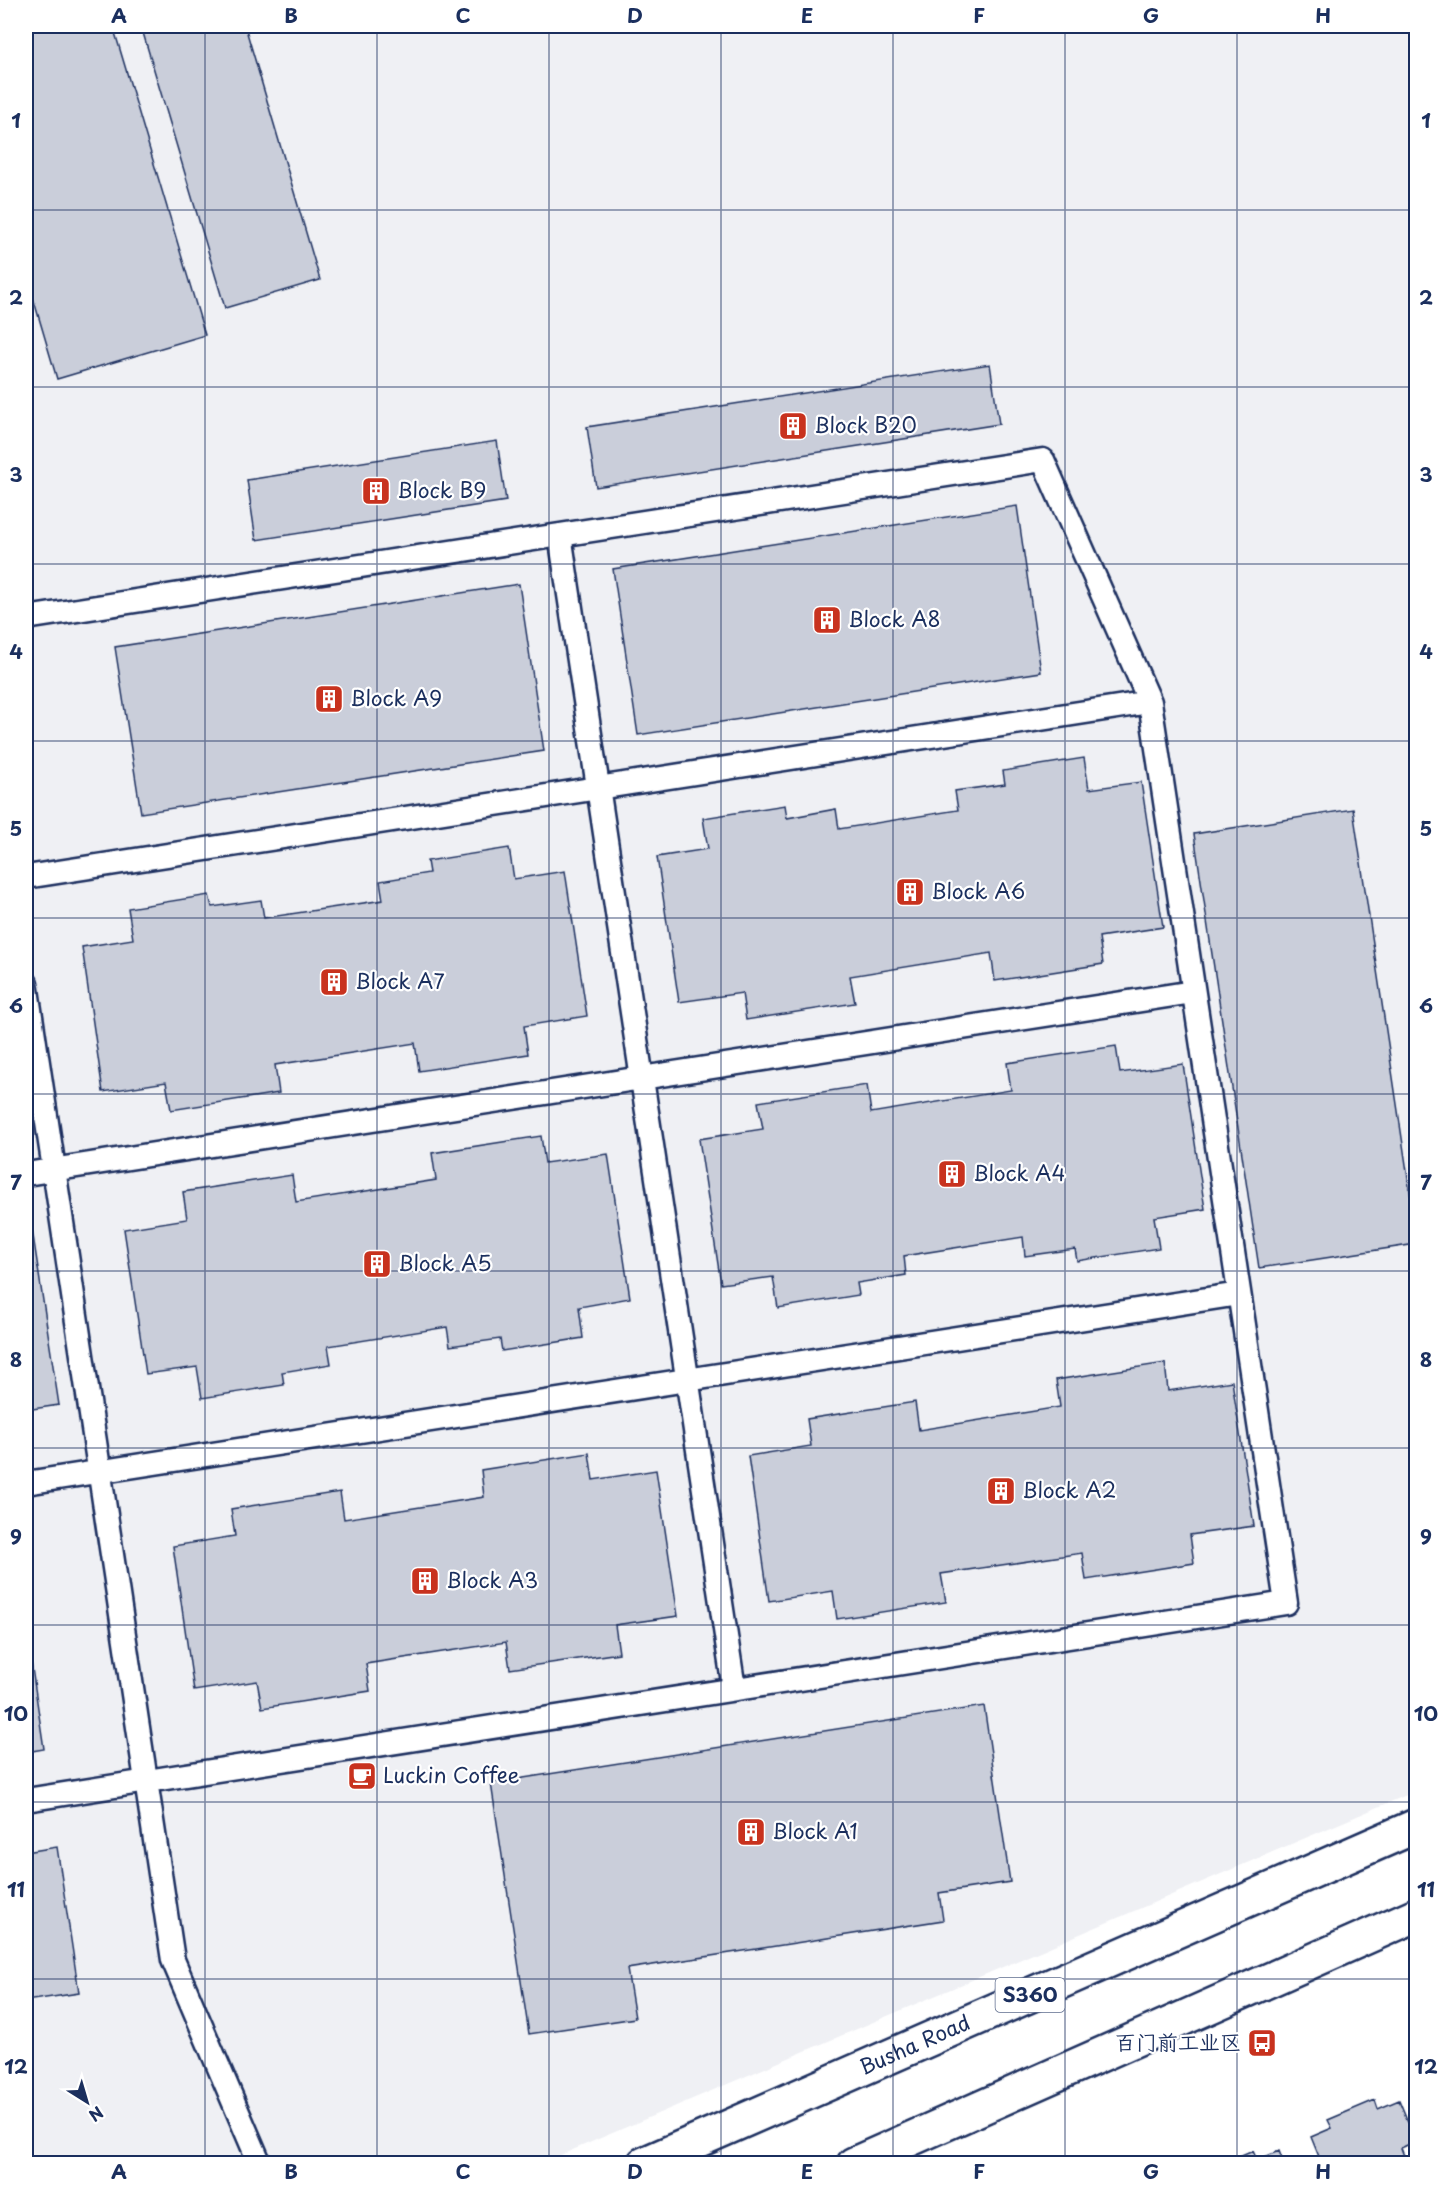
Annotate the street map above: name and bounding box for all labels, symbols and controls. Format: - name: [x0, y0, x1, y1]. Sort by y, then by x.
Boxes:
- text: A: [111, 0, 127, 30]
- text: B: [284, 0, 298, 30]
- text: C: [455, 0, 471, 30]
- text: D: [627, 0, 643, 30]
- text: E: [801, 0, 813, 30]
- text: F: [973, 0, 985, 30]
- text: G: [1143, 0, 1159, 30]
- text: H: [1315, 0, 1331, 30]
- text: 1: [11, 105, 21, 135]
- text: 1: [1421, 105, 1431, 135]
- text: 2: [9, 282, 23, 312]
- text: 2: [1419, 282, 1433, 312]
- place label: Block B20: [814, 408, 917, 440]
- building icon: Block B20: [777, 410, 809, 442]
- text: 3: [9, 459, 23, 489]
- text: 3: [1419, 459, 1433, 489]
- place label: Block B9: [397, 473, 486, 505]
- building icon: Block B9: [360, 475, 392, 507]
- place label: Block A8: [848, 602, 941, 634]
- building icon: Block A8: [811, 604, 843, 636]
- text: 4: [9, 636, 23, 666]
- text: 4: [1419, 636, 1433, 666]
- place label: Block A9: [350, 681, 442, 713]
- building icon: Block A9: [313, 683, 345, 715]
- text: 5: [10, 813, 22, 843]
- text: 5: [1420, 813, 1432, 843]
- place label: Block A6: [931, 874, 1025, 906]
- building icon: Block A6: [894, 876, 926, 908]
- place label: Block A7: [355, 964, 445, 996]
- building icon: Block A7: [318, 966, 350, 998]
- text: 6: [9, 990, 23, 1020]
- text: 6: [1419, 990, 1433, 1020]
- place label: Block A4: [973, 1156, 1065, 1188]
- building icon: Block A4: [936, 1158, 968, 1190]
- text: 7: [10, 1167, 22, 1197]
- text: 7: [1420, 1167, 1432, 1197]
- place label: Block A5: [398, 1246, 492, 1278]
- building icon: Block A5: [361, 1248, 393, 1280]
- text: 8: [10, 1344, 22, 1374]
- text: 8: [1420, 1344, 1432, 1374]
- place label: Block A2: [1022, 1473, 1116, 1505]
- building icon: Block A2: [985, 1475, 1017, 1507]
- text: 9: [10, 1521, 22, 1551]
- text: 9: [1420, 1521, 1432, 1551]
- place label: Block A3: [446, 1563, 538, 1595]
- building icon: Block A3: [409, 1565, 441, 1597]
- text: 10: [4, 1698, 28, 1728]
- text: 10: [1414, 1698, 1438, 1728]
- place label: Luckin Coffee: [383, 1758, 520, 1790]
- cafe icon: Luckin Coffee: [346, 1760, 378, 1792]
- place label: Block A1: [772, 1814, 858, 1846]
- building icon: Block A1: [735, 1816, 767, 1848]
- text: 11: [7, 1874, 25, 1904]
- text: 11: [1417, 1874, 1435, 1904]
- road number: S360: [996, 1978, 1064, 2012]
- street label: Busha Road: [854, 2005, 975, 2082]
- place label: 百门前工业区: [1115, 2025, 1241, 2057]
- bus stop icon: 百门前工业区: [1246, 2027, 1278, 2059]
- text: 12: [4, 2051, 28, 2081]
- text: 12: [1414, 2051, 1438, 2081]
- north arrow: [57, 2072, 117, 2132]
- text: N: [84, 2101, 109, 2128]
- text: A: [111, 2156, 127, 2186]
- text: B: [284, 2156, 298, 2186]
- text: C: [455, 2156, 471, 2186]
- text: D: [627, 2156, 643, 2186]
- text: E: [801, 2156, 813, 2186]
- text: F: [973, 2156, 985, 2186]
- text: G: [1143, 2156, 1159, 2186]
- text: H: [1315, 2156, 1331, 2186]

